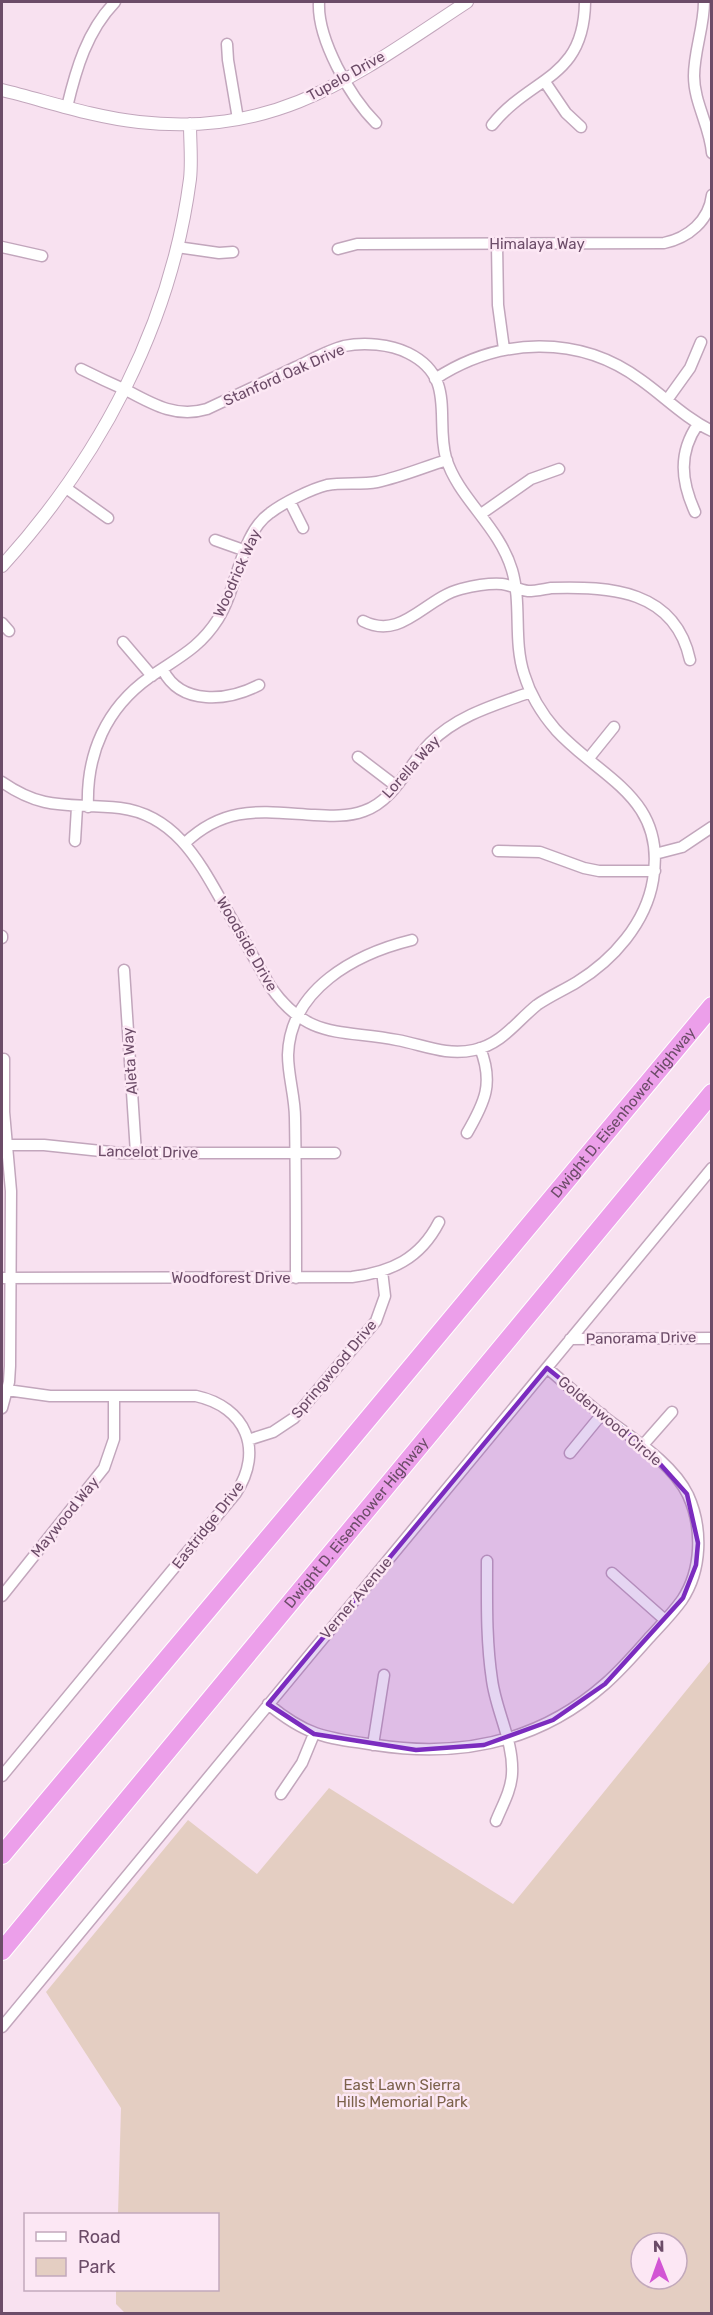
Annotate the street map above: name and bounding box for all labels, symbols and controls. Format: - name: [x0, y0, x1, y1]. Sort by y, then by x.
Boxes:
- street label: Tupelo Drive: [304, 47, 388, 105]
- street label: Himalaya Way: [489, 235, 585, 253]
- street label: Stanford Oak Drive: [221, 340, 347, 410]
- street label: Woodrick Way: [210, 526, 264, 620]
- street label: Lorella Way: [378, 732, 444, 802]
- street label: Woodside Drive: [213, 893, 281, 995]
- street label: Dwight D. Eisenhower Highway: [547, 1024, 699, 1202]
- street label: Aleta Way: [119, 1027, 141, 1095]
- street label: Lancelot Drive: [98, 1142, 198, 1162]
- street label: Woodforest Drive: [171, 1269, 291, 1287]
- street label: Springwood Drive: [287, 1316, 381, 1422]
- street label: Panorama Drive: [585, 1328, 697, 1348]
- street label: Goldenwood Circle: [554, 1372, 666, 1470]
- street label: Dwight D. Eisenhower Highway: [281, 1434, 432, 1612]
- street label: Maywood Way: [27, 1473, 103, 1561]
- street label: Eastridge Drive: [168, 1478, 248, 1572]
- street label: Verner Avenue: [316, 1553, 396, 1643]
- park label: East Lawn Sierra Hills Memorial Park: [336, 2076, 468, 2111]
- legend: [24, 2213, 219, 2291]
- text: Road: [78, 2226, 121, 2248]
- north arrow: [629, 2231, 689, 2291]
- text: N: [653, 2237, 665, 2256]
- text: Park: [78, 2256, 116, 2278]

